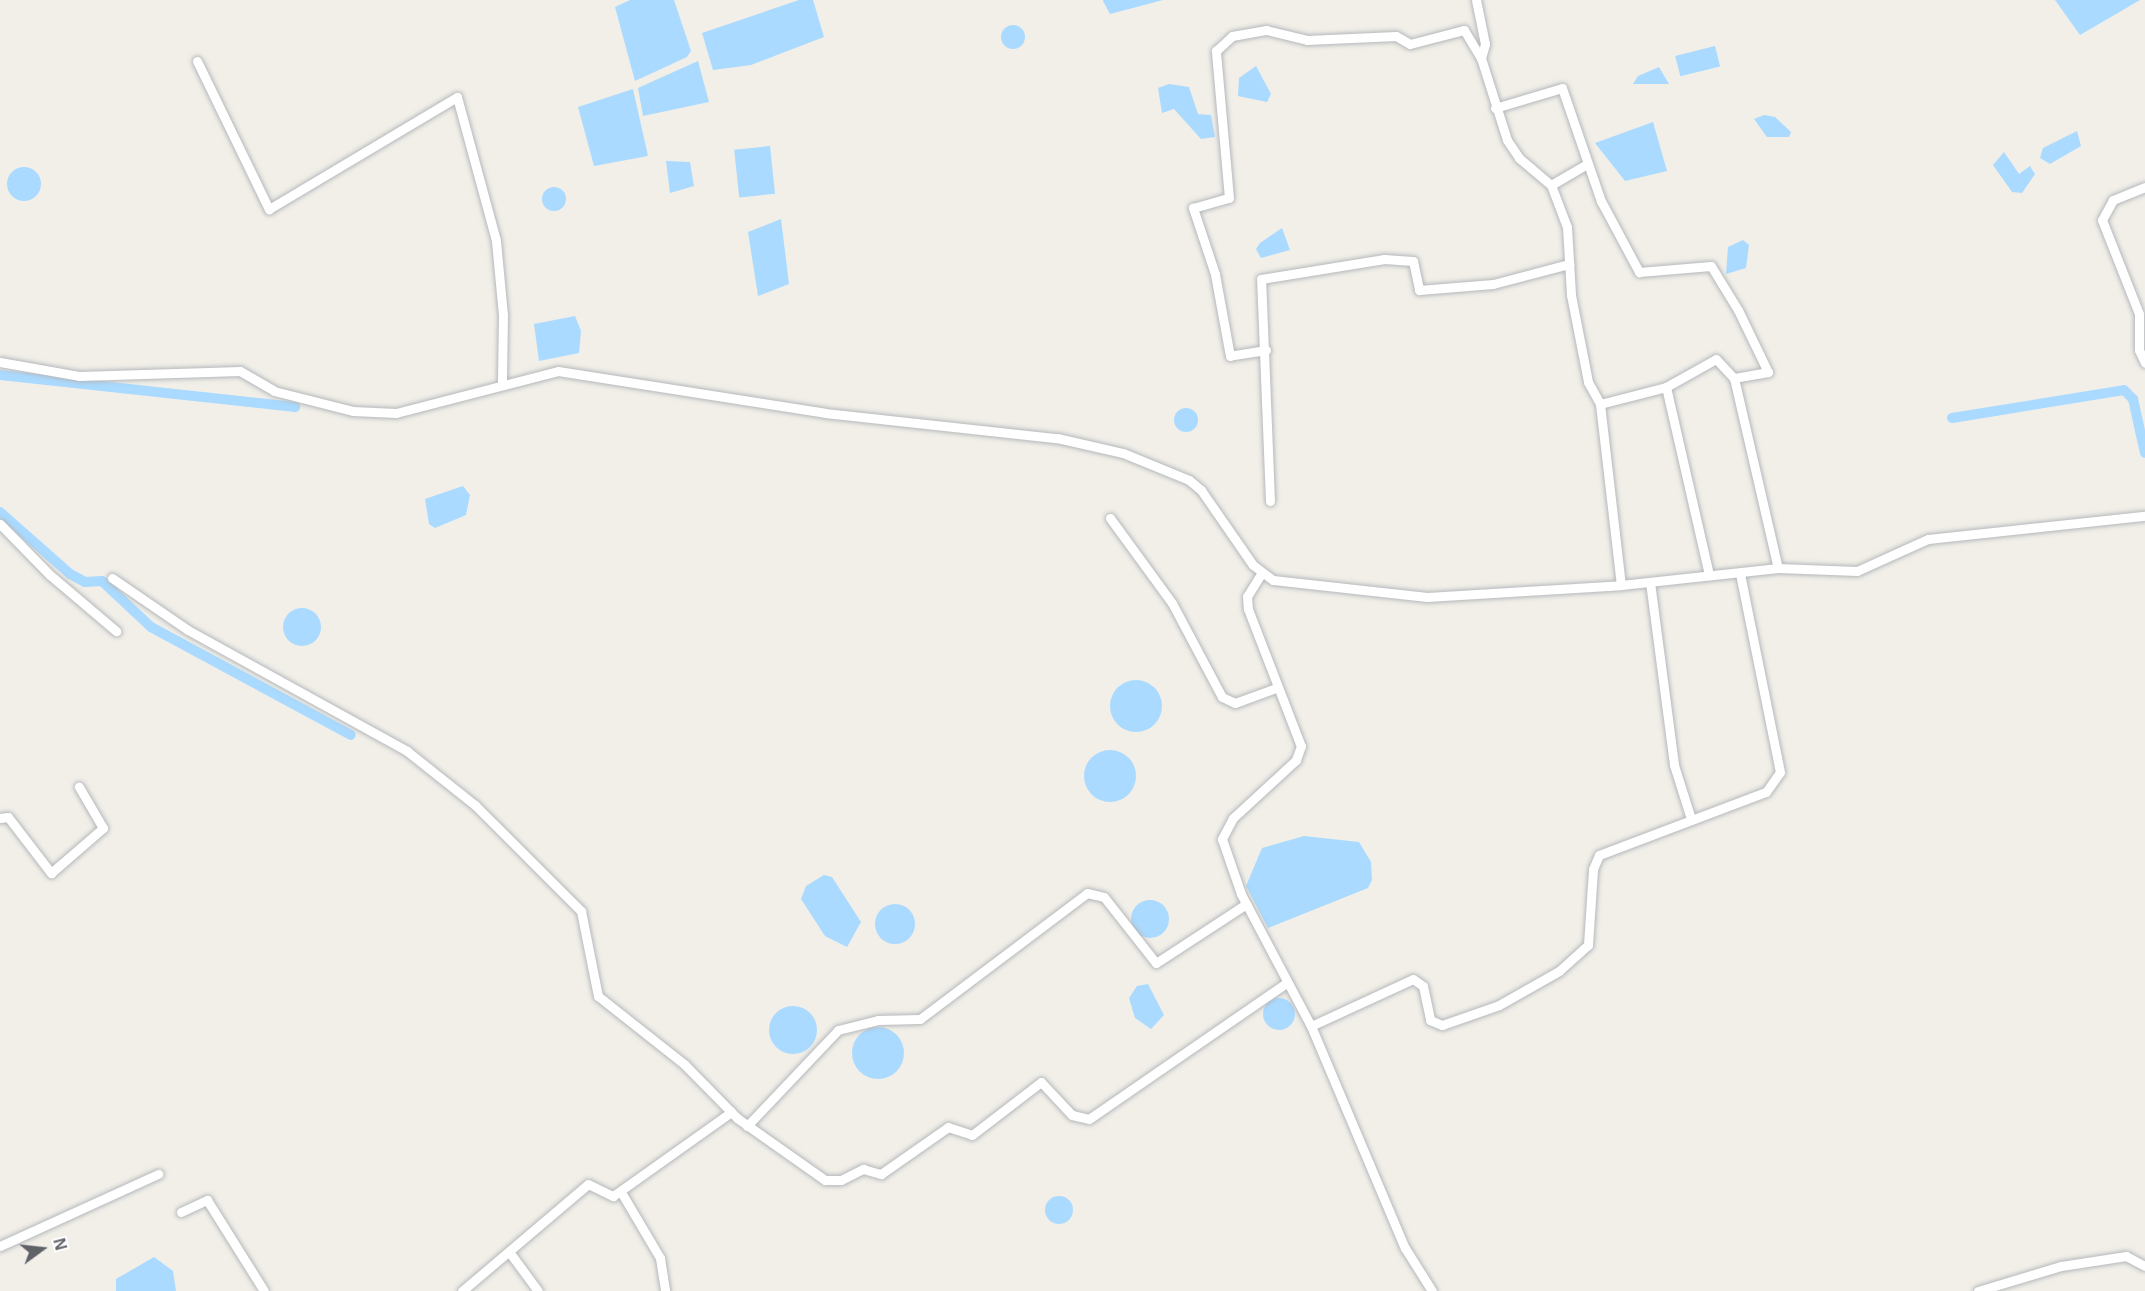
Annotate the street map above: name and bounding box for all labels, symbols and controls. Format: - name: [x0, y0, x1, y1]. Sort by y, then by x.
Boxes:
- north arrow: [12, 1219, 72, 1279]
- text: N: [50, 1236, 70, 1252]

